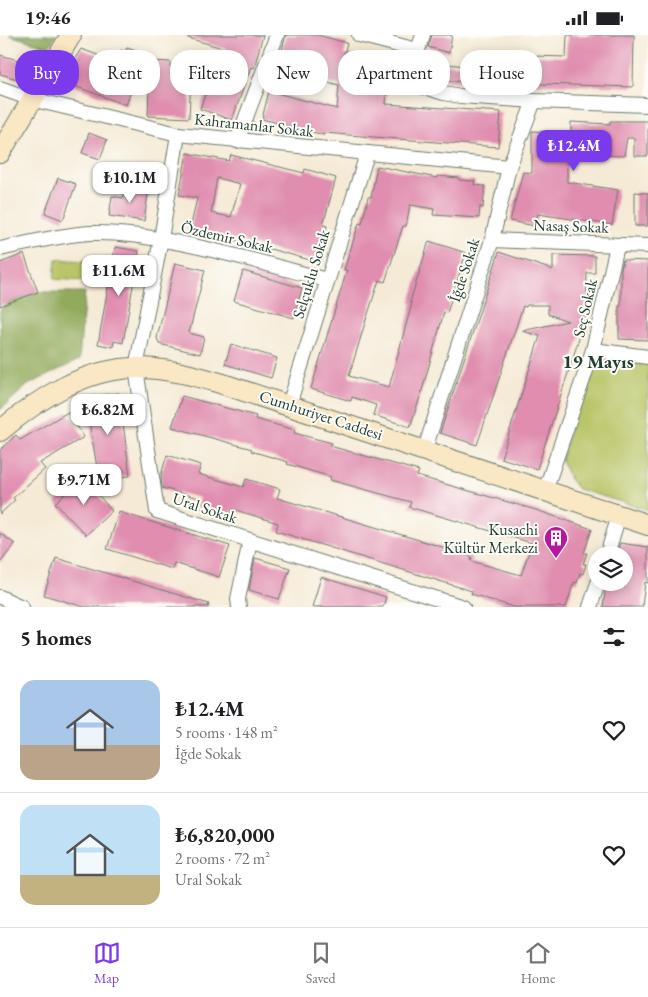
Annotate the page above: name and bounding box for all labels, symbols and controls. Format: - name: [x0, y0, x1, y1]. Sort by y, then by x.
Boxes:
- text: 19:46: [25, 5, 71, 30]
- chip: Buy: [15, 50, 79, 95]
- chip: Rent: [89, 50, 160, 95]
- chip: Filters: [170, 50, 248, 95]
- chip: New: [258, 50, 328, 95]
- chip: Apartment: [338, 50, 450, 95]
- chip: House: [460, 50, 542, 95]
- street label: Kahramanlar Sokak: [193, 108, 315, 142]
- pin: ₺12.4M: [533, 129, 615, 172]
- text: ₺12.4M: [548, 135, 600, 156]
- pin: ₺10.1M: [89, 161, 171, 204]
- text: ₺10.1M: [104, 167, 156, 188]
- street label: Nasaş Sokak: [533, 214, 610, 238]
- street label: Özdemir Sokak: [179, 216, 276, 258]
- street label: Selçuklu Sokak: [288, 226, 335, 321]
- street label: İğde Sokak: [444, 235, 484, 305]
- pin: ₺11.6M: [78, 255, 160, 297]
- text: ₺11.6M: [93, 260, 145, 281]
- street label: Seç Sokak: [568, 276, 602, 339]
- district label: 19 Mayıs: [562, 349, 634, 374]
- street label: Cumhuriyet Caddesi: [257, 385, 385, 445]
- pin: ₺6.82M: [67, 393, 149, 436]
- text: ₺6.82M: [82, 399, 134, 420]
- pin: ₺9.71M: [43, 463, 125, 506]
- text: ₺9.71M: [58, 469, 110, 490]
- street label: Ural Sokak: [170, 488, 241, 529]
- place label: Kusachi Kültür Merkezi: [443, 519, 538, 558]
- building icon: Kusachi Kültür Merkezi: [543, 525, 569, 559]
- map controls: [588, 546, 633, 591]
- button: layers: [588, 546, 633, 591]
- icon: filters: [600, 623, 628, 651]
- text: 5 homes: [20, 624, 92, 651]
- text: ₺12.4M: [175, 695, 244, 722]
- icon: home: [60, 700, 120, 760]
- icon: heart: [600, 716, 628, 744]
- text: 5 rooms · 148 m²: [175, 722, 278, 743]
- text: İğde Sokak: [175, 743, 241, 764]
- text: ₺6,820,000: [175, 821, 275, 848]
- icon: home: [60, 825, 120, 885]
- icon: heart: [600, 841, 628, 869]
- text: 2 rooms · 72 m²: [175, 848, 270, 869]
- text: Ural Sokak: [175, 869, 242, 890]
- tab: Map: [93, 939, 121, 987]
- tab: Saved: [306, 939, 336, 987]
- tab: Home: [521, 939, 555, 987]

